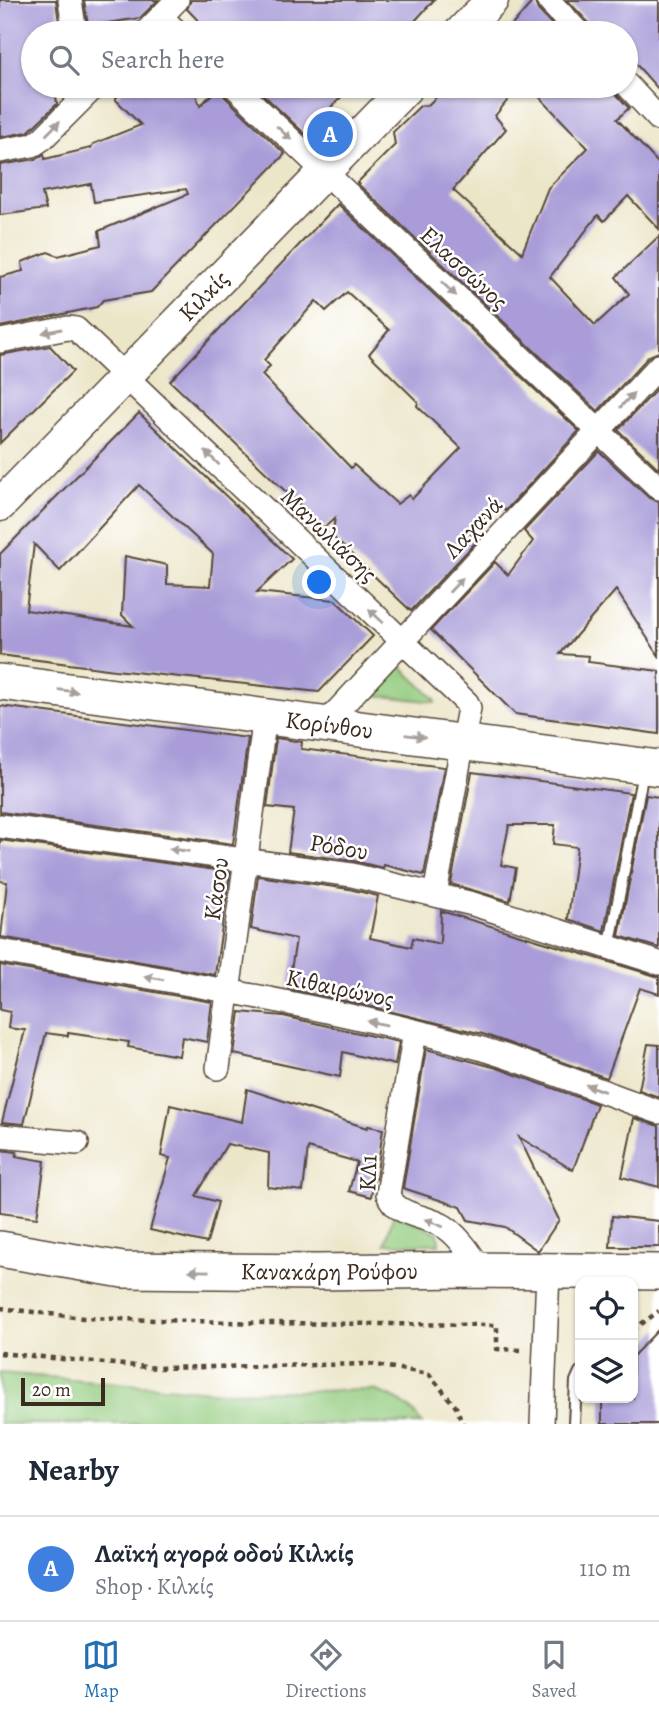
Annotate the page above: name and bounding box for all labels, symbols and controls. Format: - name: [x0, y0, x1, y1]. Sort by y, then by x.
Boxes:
- search box: [21, 21, 638, 98]
- icon: search: [45, 41, 83, 79]
- text: Search here: [101, 42, 225, 77]
- pin: A: [307, 108, 353, 160]
- one-way arrow: [44, 121, 61, 137]
- one-way arrow: [275, 124, 292, 141]
- street label: Ελασσώνος: [413, 219, 515, 317]
- street label: Κιλκίς: [171, 263, 236, 328]
- one-way arrow: [440, 281, 458, 297]
- one-way arrow: [41, 325, 63, 336]
- one-way arrow: [619, 391, 635, 409]
- one-way arrow: [204, 451, 221, 467]
- street label: Μανωλιάσης: [274, 481, 384, 589]
- street label: Λαχανά: [435, 489, 510, 566]
- your location: [302, 565, 336, 599]
- one-way arrow: [447, 577, 463, 594]
- one-way arrow: [368, 608, 385, 624]
- one-way arrow: [57, 685, 79, 696]
- street label: Κορίνθου: [283, 703, 375, 747]
- one-way arrow: [404, 730, 426, 741]
- street label: Ρόδου: [307, 826, 371, 868]
- one-way arrow: [168, 844, 190, 855]
- street label: Κάσου: [196, 855, 236, 923]
- street label: Κιθαιρώνος: [283, 961, 397, 1015]
- one-way arrow: [143, 972, 165, 983]
- one-way arrow: [366, 1018, 388, 1029]
- one-way arrow: [584, 1083, 605, 1094]
- street label: ΚΛ1: [351, 1154, 385, 1192]
- one-way arrow: [423, 1218, 444, 1229]
- street label: Κανακάρη Ρούφου: [240, 1255, 418, 1288]
- one-way arrow: [188, 1265, 210, 1277]
- map controls: [575, 1277, 638, 1403]
- button: locate: [575, 1277, 638, 1340]
- button: layers: [575, 1340, 638, 1403]
- scale bar: [21, 1375, 105, 1407]
- text: 20 m: [32, 1377, 71, 1403]
- text: Nearby: [28, 1450, 119, 1490]
- text: Λαϊκή αγορά οδού Κιλκίς: [95, 1536, 354, 1571]
- text: A: [44, 1553, 58, 1584]
- text: 110 m: [579, 1553, 631, 1584]
- text: Shop · Κιλκίς: [95, 1571, 214, 1602]
- tab: Map: [82, 1636, 120, 1704]
- tab: Directions: [285, 1636, 367, 1704]
- tab: Saved: [532, 1636, 577, 1704]

